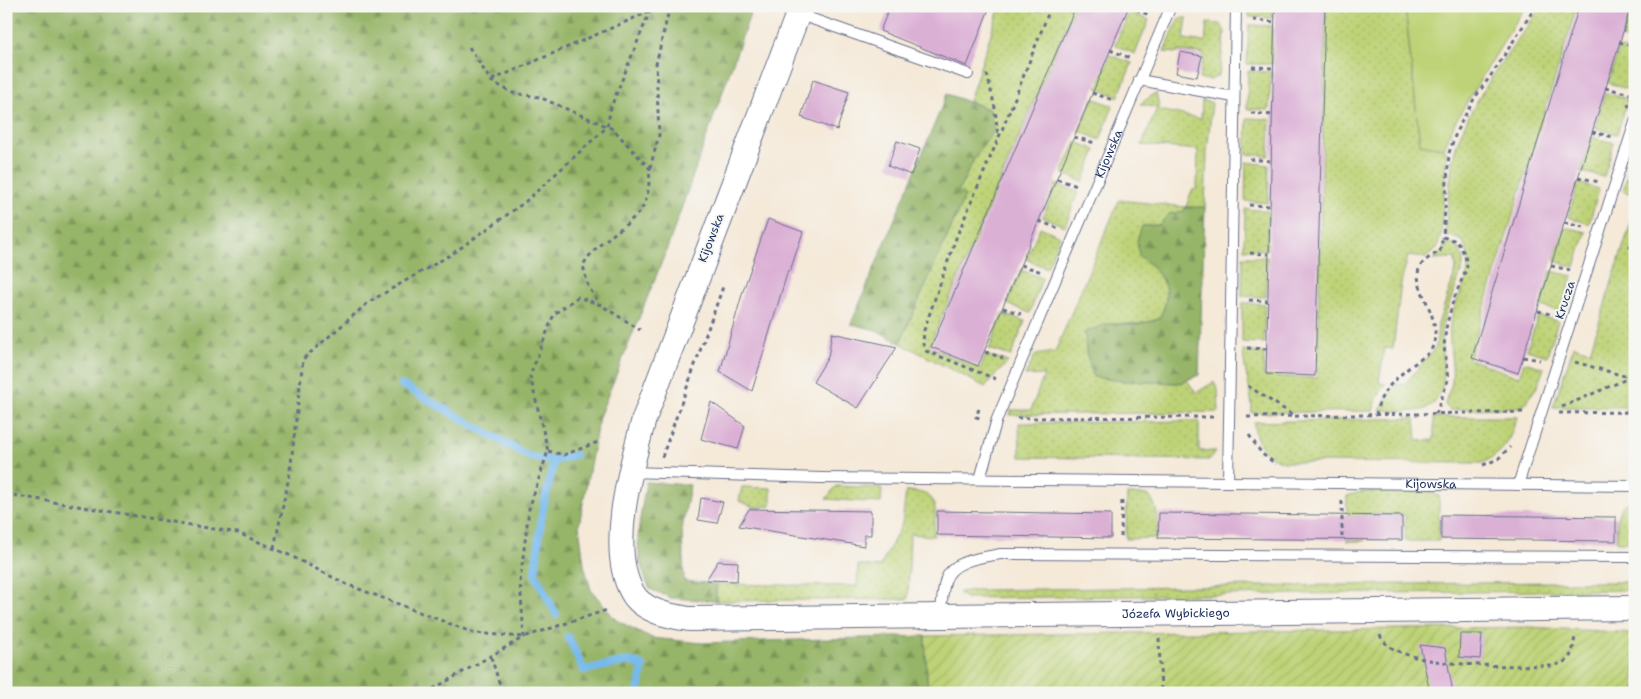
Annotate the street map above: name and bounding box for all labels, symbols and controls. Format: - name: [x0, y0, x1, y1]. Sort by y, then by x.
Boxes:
- street label: Kijowska: [1091, 127, 1126, 181]
- street label: Kijowska: [694, 211, 728, 265]
- street label: Krucza: [1551, 278, 1579, 321]
- street label: Kijowska: [1405, 476, 1457, 492]
- street label: Józefa Wybickiego: [1122, 605, 1230, 622]

